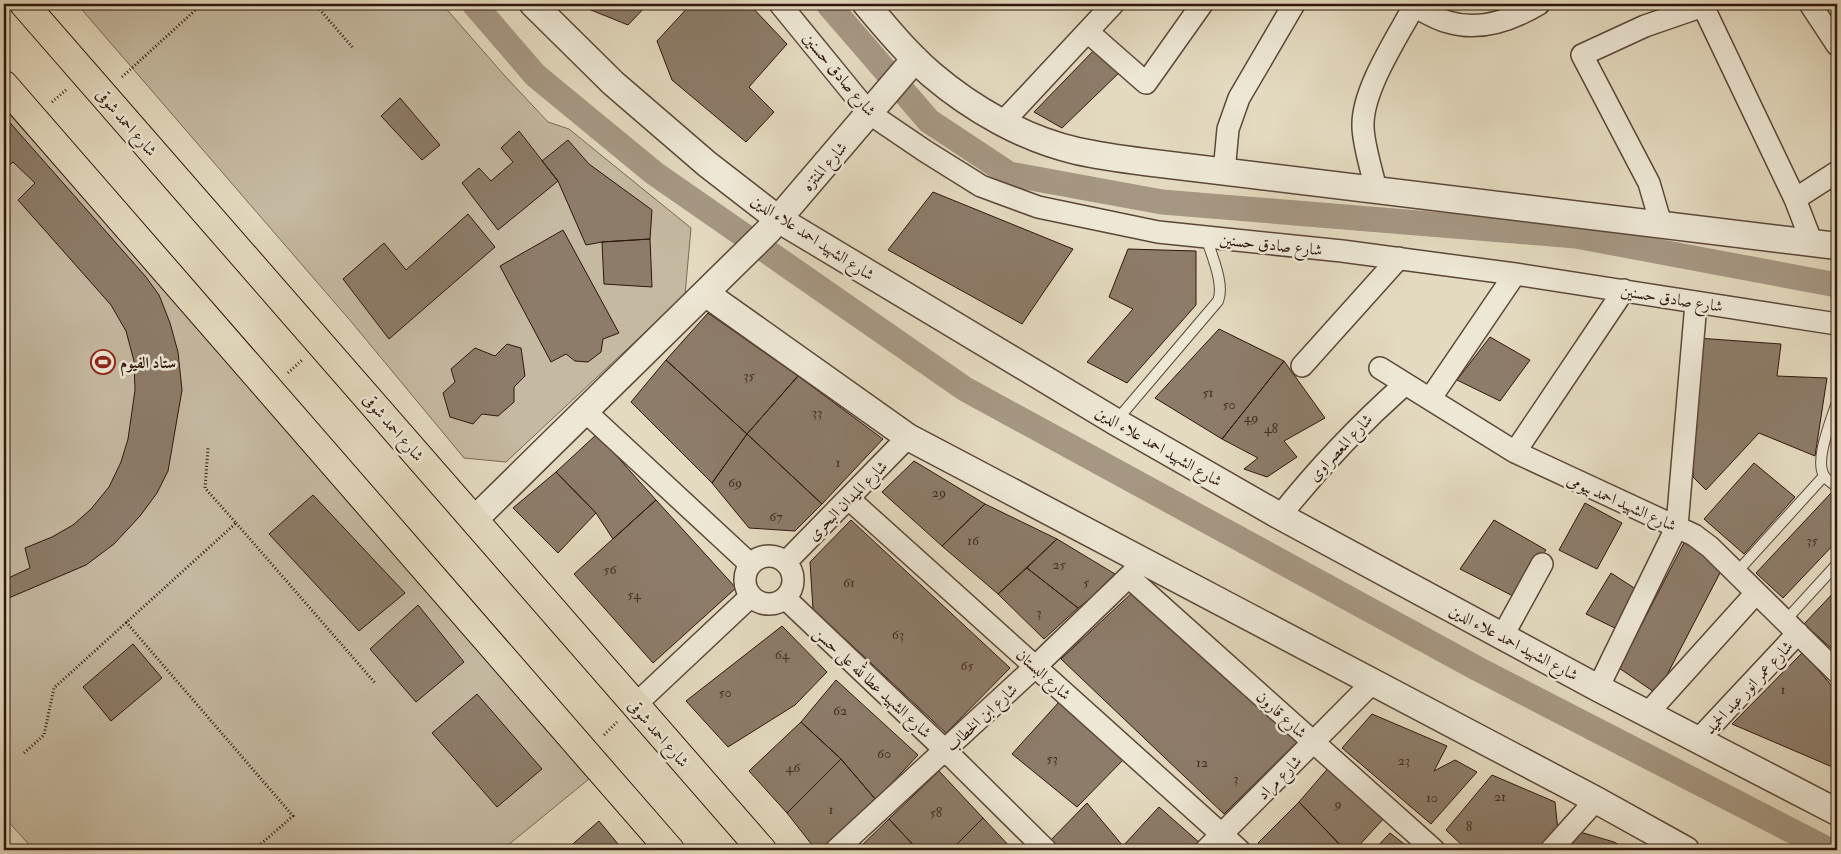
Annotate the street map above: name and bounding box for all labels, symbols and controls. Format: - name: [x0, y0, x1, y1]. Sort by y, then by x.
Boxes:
- street label: شارع صادق حسنين: [796, 29, 880, 123]
- street label: شارع احمد شوقى: [89, 85, 161, 163]
- street label: شارع المنتزه: [798, 138, 854, 197]
- street label: شارع الشهيد احمد علاء الدين: [745, 190, 878, 288]
- street label: شارع صادق حسنين: [1218, 230, 1323, 263]
- street label: شارع صادق حسنين: [1619, 281, 1724, 320]
- sports icon: ستاد الفيوم: [90, 349, 116, 375]
- place label: ستاد الفيوم: [120, 353, 176, 377]
- house number: 35: [743, 367, 756, 384]
- house number: 51: [1202, 384, 1214, 401]
- street label: شارع احمد شوقى: [356, 390, 428, 468]
- house number: 50: [1222, 396, 1236, 413]
- street label: شارع الشهيد احمد علاء الدين: [1090, 402, 1226, 494]
- house number: 33: [812, 404, 822, 421]
- house number: 49: [1244, 409, 1258, 426]
- street label: شارع المعصراوى: [1304, 410, 1379, 488]
- house number: 48: [1264, 420, 1278, 437]
- house number: 1: [836, 454, 841, 471]
- street label: شارع الميدان البحرى: [803, 456, 894, 547]
- street label: شارع الشهيد احمد بيومى: [1563, 470, 1679, 539]
- house number: 69: [728, 474, 742, 491]
- house number: 29: [932, 484, 946, 501]
- house number: 67: [769, 508, 783, 525]
- house number: 16: [967, 532, 980, 549]
- house number: 35: [1806, 532, 1819, 549]
- house number: 25: [1052, 556, 1066, 573]
- house number: 56: [603, 561, 618, 578]
- house number: 61: [843, 574, 855, 591]
- house number: 5: [1083, 574, 1090, 591]
- house number: 54: [627, 586, 642, 603]
- street label: شارع الشهيد احمد علاء الدين: [1444, 600, 1582, 688]
- house number: 3: [1036, 604, 1042, 621]
- street label: شارع الشهيد عطا لله على حسن: [807, 621, 937, 745]
- house number: 63: [892, 626, 904, 643]
- street label: شارع عمر انور عبد الحميد: [1700, 637, 1799, 741]
- street label: شارع البستان: [1010, 645, 1075, 707]
- house number: 64: [775, 646, 791, 663]
- house number: 65: [960, 657, 974, 674]
- street label: شارع ابن الخطاب: [942, 679, 1024, 758]
- house number: 1: [1781, 681, 1786, 698]
- house number: 50: [718, 684, 732, 701]
- street label: شارع قارون: [1250, 687, 1311, 745]
- street label: شارع احمد شوقى: [621, 696, 693, 774]
- house number: 62: [833, 702, 847, 719]
- house number: 60: [877, 745, 891, 762]
- house number: 53: [1046, 750, 1058, 767]
- street label: شارع مراد: [1253, 751, 1308, 806]
- house number: 23: [1398, 752, 1410, 769]
- house number: 12: [1196, 754, 1208, 771]
- house number: 46: [786, 759, 801, 776]
- house number: 3: [1233, 770, 1239, 787]
- house number: 21: [1494, 788, 1506, 805]
- house number: 10: [1426, 789, 1438, 806]
- house number: 9: [1333, 795, 1342, 812]
- house number: 1: [829, 801, 834, 818]
- house number: 58: [930, 804, 943, 821]
- house number: 8: [1466, 818, 1473, 835]

